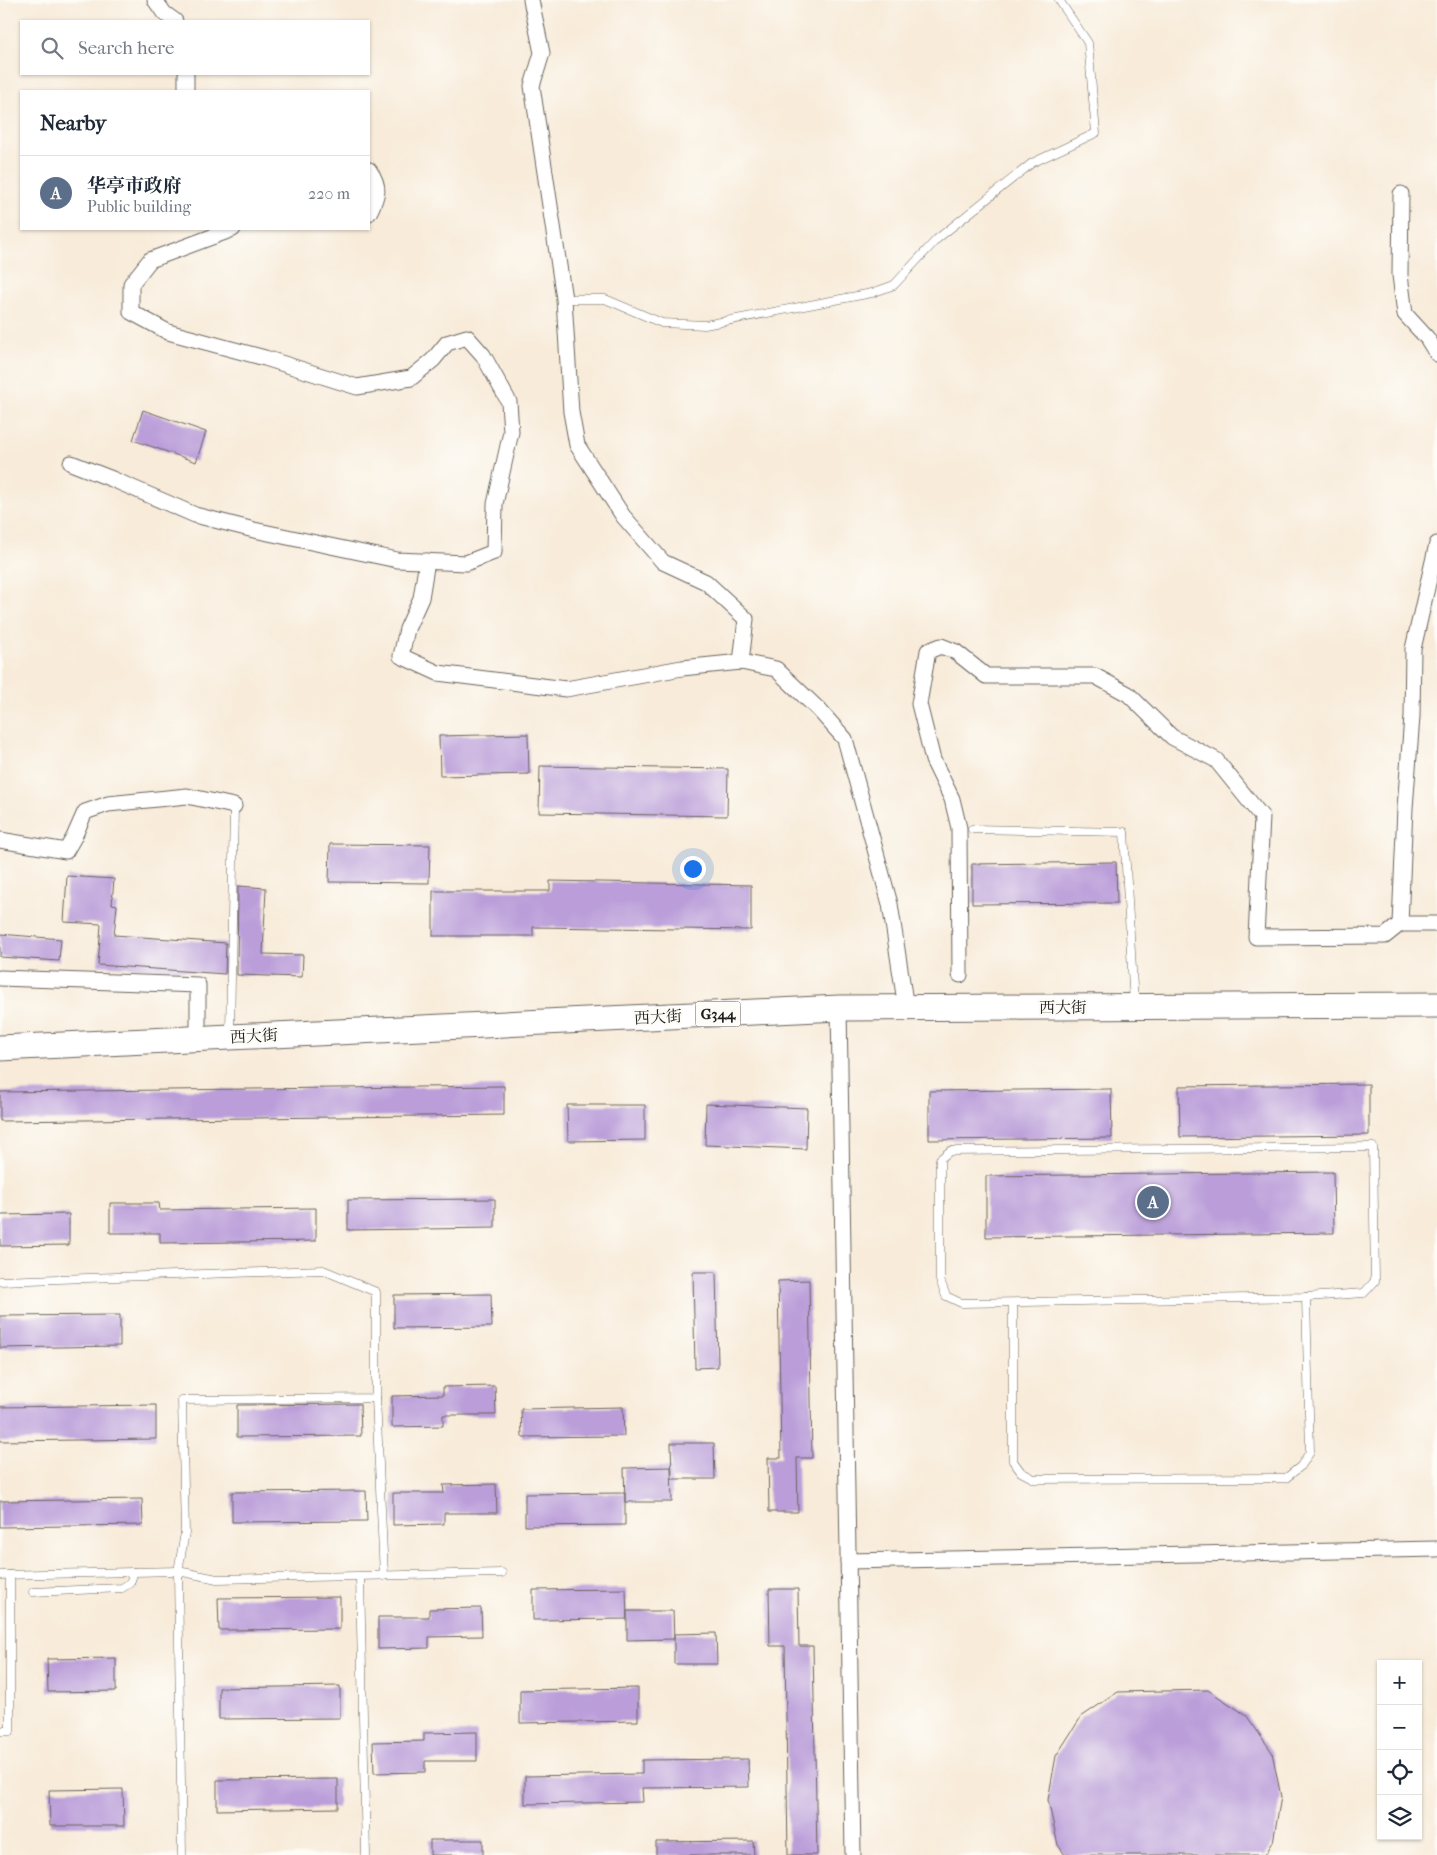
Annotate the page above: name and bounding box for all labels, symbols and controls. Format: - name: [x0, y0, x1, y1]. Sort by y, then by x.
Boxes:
- search box: [20, 20, 370, 75]
- icon: search: [38, 34, 66, 62]
- text: Search here: [78, 37, 174, 59]
- text: Nearby: [40, 111, 106, 135]
- text: 华亭市政府: [87, 175, 182, 197]
- text: A: [51, 184, 61, 203]
- text: 220 m: [308, 184, 350, 203]
- text: Public building: [87, 197, 191, 216]
- your location: [680, 856, 706, 882]
- street label: 西大街: [1039, 998, 1087, 1017]
- road number: G344: [696, 1002, 740, 1026]
- street label: 西大街: [634, 1006, 682, 1028]
- street label: 西大街: [230, 1025, 278, 1047]
- pin: A: [1137, 1183, 1169, 1221]
- map controls: [1377, 1660, 1422, 1840]
- button: +: [1377, 1660, 1422, 1705]
- button: −: [1377, 1705, 1422, 1750]
- button: locate: [1377, 1750, 1422, 1795]
- button: layers: [1377, 1795, 1422, 1840]

